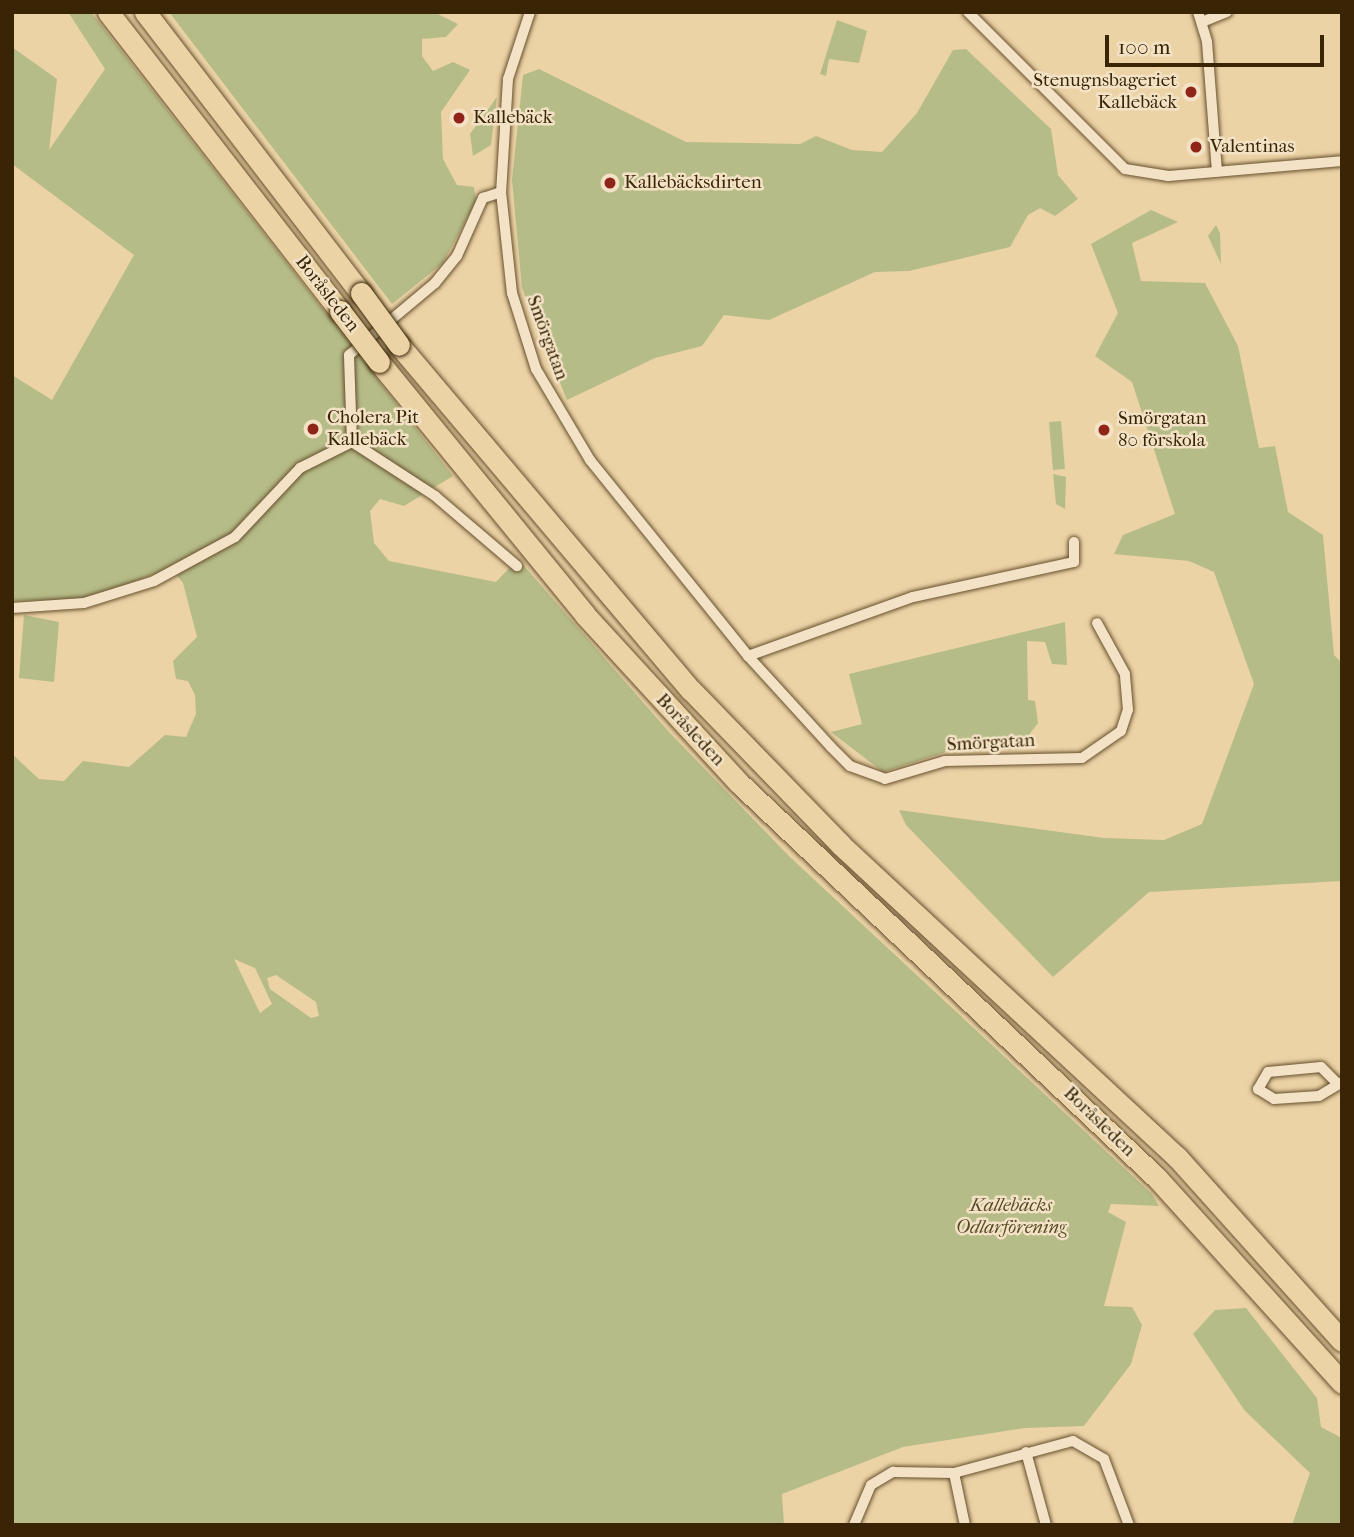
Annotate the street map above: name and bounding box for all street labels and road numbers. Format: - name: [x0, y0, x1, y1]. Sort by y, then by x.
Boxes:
- street label: Boråsleden: [290, 251, 364, 337]
- street label: Smörgatan: [521, 292, 573, 384]
- street label: Boråsleden: [651, 689, 729, 771]
- street label: Smörgatan: [946, 729, 1036, 757]
- street label: Boråsleden: [1058, 1082, 1140, 1162]

